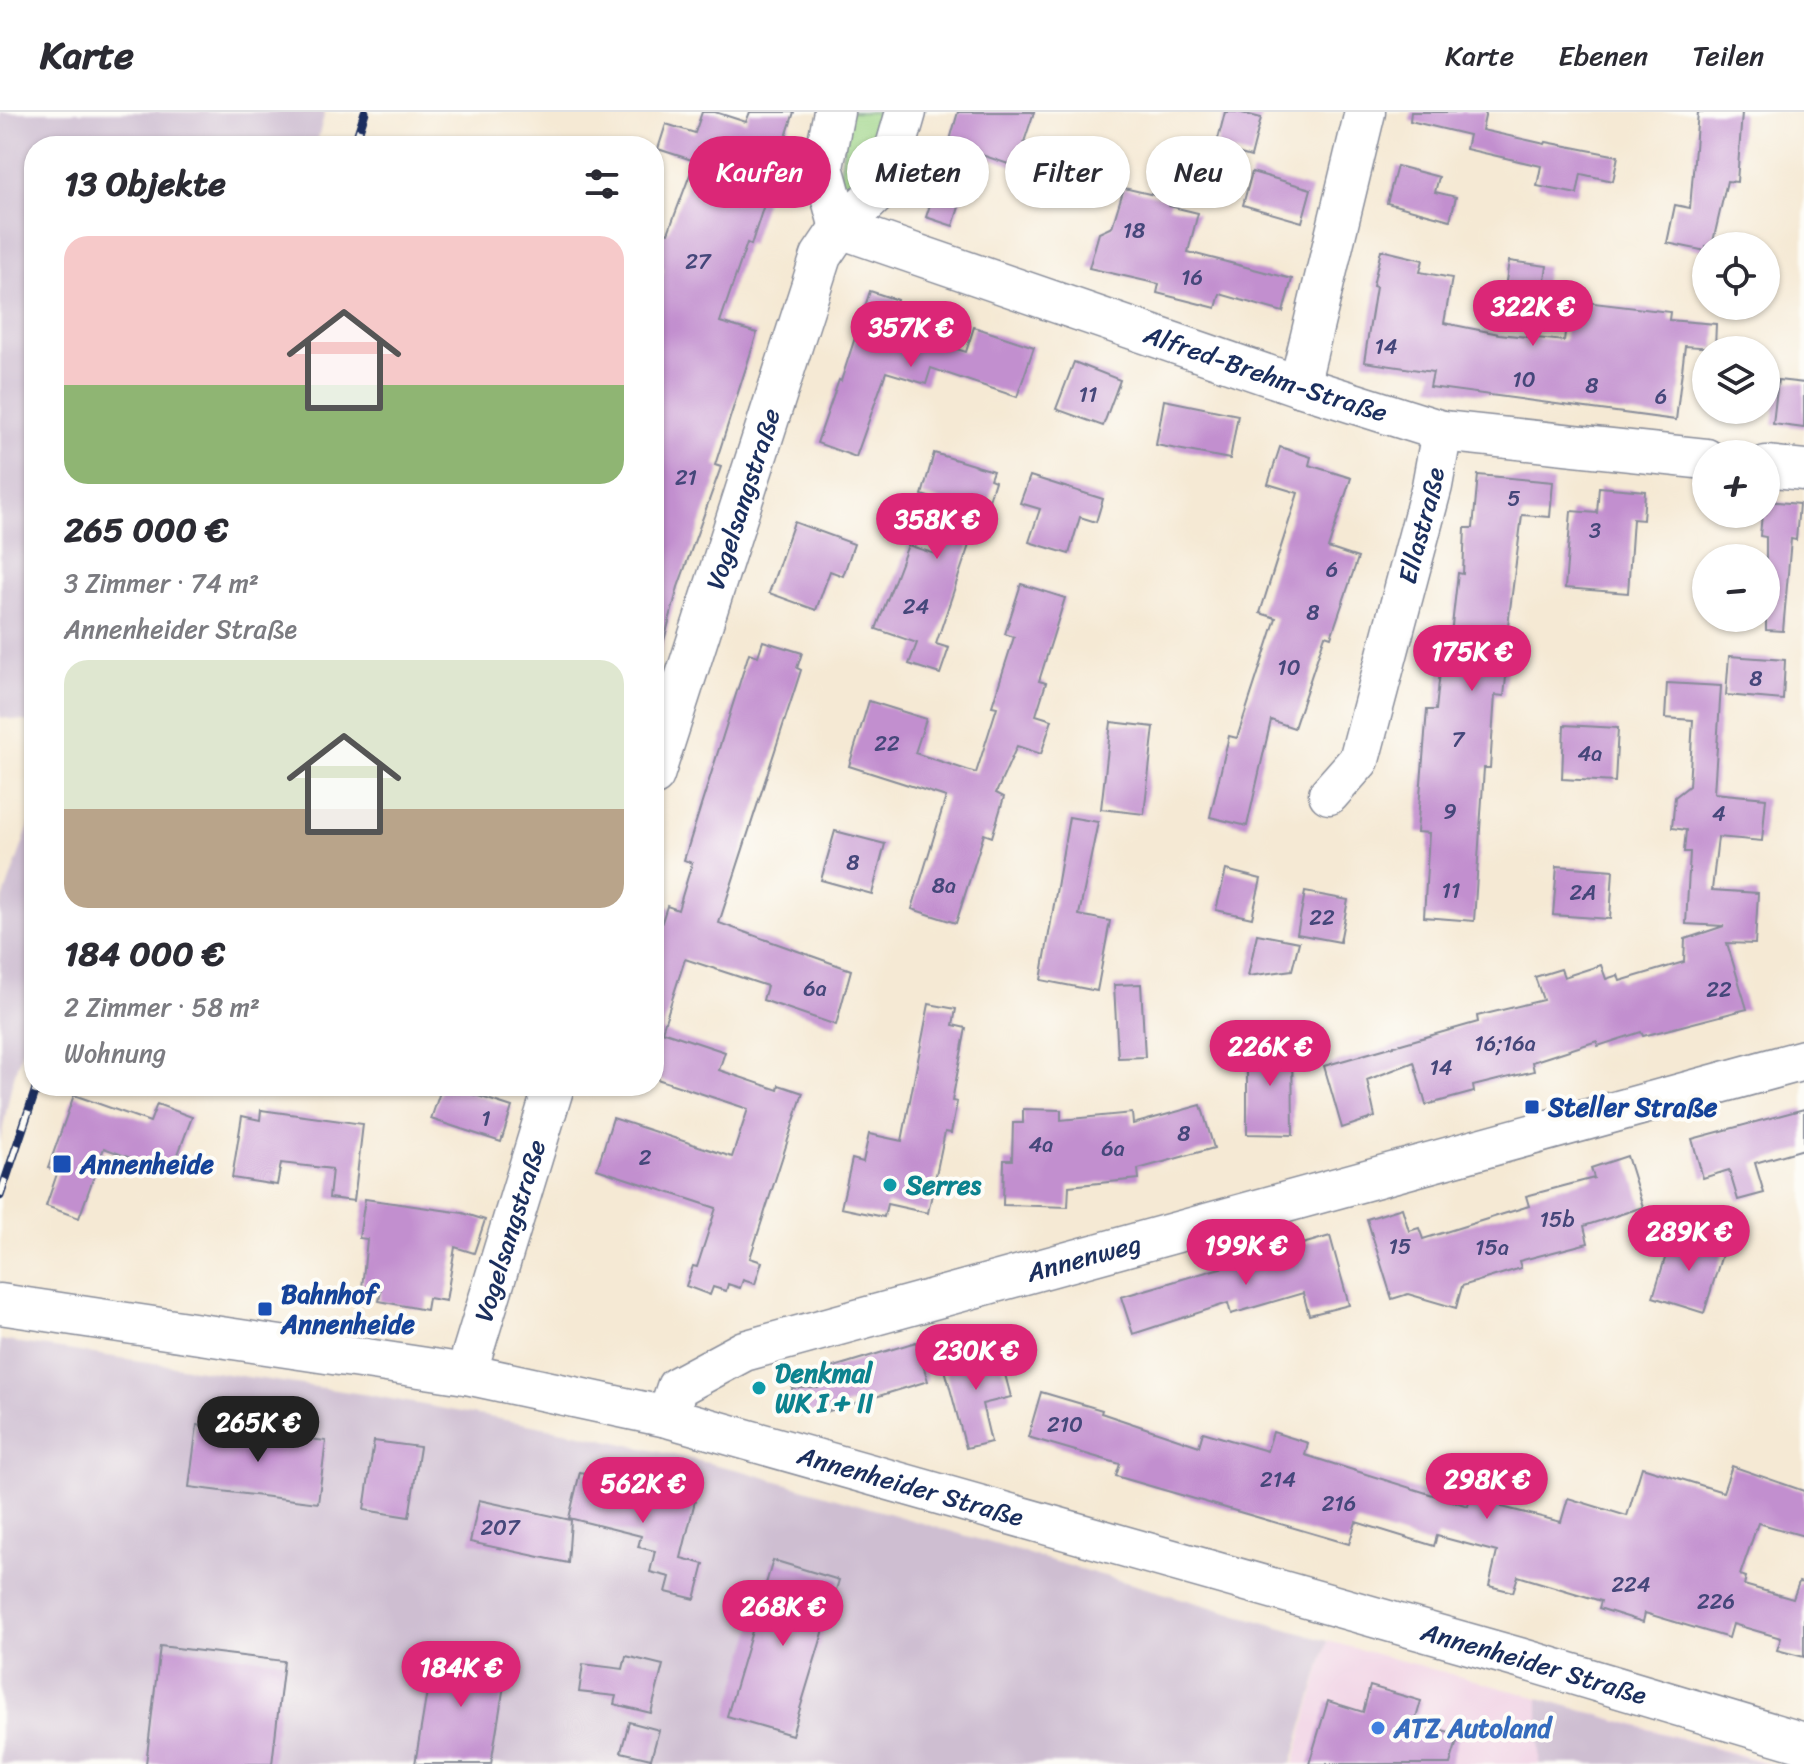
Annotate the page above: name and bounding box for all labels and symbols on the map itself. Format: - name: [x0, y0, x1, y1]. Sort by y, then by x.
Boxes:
- house number: 18: [1123, 211, 1145, 250]
- house number: 27: [685, 242, 712, 281]
- house number: 16: [1181, 258, 1203, 297]
- pin: 322K €: [1468, 280, 1598, 348]
- pin: 357K €: [846, 301, 976, 369]
- street label: Alfred-Brehm-Straße: [1137, 311, 1393, 436]
- house number: 14: [1374, 327, 1398, 366]
- house number: 10: [1512, 360, 1536, 399]
- house number: 8: [1585, 366, 1599, 405]
- house number: 11: [1079, 375, 1097, 414]
- house number: 6: [1655, 377, 1667, 416]
- street label: Vogelsangstraße: [692, 402, 794, 596]
- house number: 21: [675, 458, 697, 497]
- street label: Ellastraße: [1384, 463, 1458, 589]
- house number: 5: [1507, 479, 1521, 518]
- pin: 358K €: [872, 493, 1002, 561]
- house number: 3: [1589, 511, 1601, 550]
- house number: 6: [1326, 550, 1338, 589]
- house number: 24: [903, 587, 929, 626]
- house number: 8: [1306, 593, 1320, 632]
- pin: 175K €: [1407, 625, 1537, 693]
- house number: 10: [1277, 648, 1301, 687]
- house number: 8: [1749, 659, 1763, 698]
- house number: 7: [1452, 720, 1466, 759]
- house number: 22: [874, 724, 900, 763]
- house number: 4a: [1578, 734, 1602, 773]
- house number: 9: [1443, 792, 1457, 831]
- house number: 4: [1712, 794, 1726, 833]
- house number: 8: [846, 843, 860, 882]
- house number: 8a: [932, 866, 956, 905]
- house number: 11: [1442, 871, 1460, 910]
- house number: 2A: [1569, 873, 1597, 912]
- house number: 22: [1309, 898, 1335, 937]
- house number: 6a: [803, 969, 827, 1008]
- house number: 22: [1706, 970, 1732, 1009]
- pin: 226K €: [1205, 1020, 1335, 1088]
- house number: 16;16a: [1474, 1024, 1536, 1063]
- house number: 14: [1429, 1048, 1453, 1087]
- place label: Steller Straße: [1547, 1084, 1718, 1130]
- marker: Steller Straße: [1523, 1098, 1541, 1116]
- house number: 1: [481, 1099, 491, 1138]
- house number: 8: [1177, 1114, 1191, 1153]
- house number: 4a: [1029, 1125, 1053, 1164]
- house number: 6a: [1101, 1129, 1125, 1168]
- street label: Vogelsangstraße: [460, 1134, 559, 1327]
- house number: 2: [639, 1138, 652, 1177]
- place label: Annenheide: [79, 1141, 214, 1187]
- marker: Annenheide: [51, 1153, 73, 1175]
- place label: Serres: [905, 1162, 982, 1208]
- marker: Serres: [881, 1176, 899, 1194]
- house number: 15b: [1540, 1200, 1574, 1239]
- pin: 289K €: [1624, 1205, 1754, 1273]
- pin: 199K €: [1181, 1219, 1311, 1287]
- street label: Annenweg: [1020, 1220, 1146, 1296]
- house number: 15: [1389, 1227, 1411, 1266]
- house number: 15a: [1475, 1228, 1509, 1267]
- place label: Bahnhof Annenheide: [280, 1271, 415, 1347]
- marker: Bahnhof Annenheide: [256, 1300, 274, 1318]
- pin: 230K €: [911, 1324, 1041, 1392]
- place label: Denkmal WK I + II: [775, 1350, 874, 1426]
- marker: Denkmal WK I + II: [750, 1379, 768, 1397]
- pin: 265K €: [193, 1396, 323, 1464]
- house number: 210: [1047, 1405, 1083, 1444]
- street label: Annenheider Straße: [791, 1432, 1030, 1540]
- pin: 298K €: [1422, 1453, 1552, 1521]
- pin: 562K €: [578, 1457, 708, 1525]
- house number: 214: [1260, 1460, 1296, 1499]
- house number: 216: [1322, 1484, 1356, 1523]
- house number: 207: [480, 1508, 521, 1547]
- house number: 224: [1611, 1565, 1651, 1604]
- pin: 268K €: [718, 1580, 848, 1648]
- house number: 226: [1697, 1582, 1735, 1621]
- street label: Annenheider Straße: [1415, 1608, 1653, 1718]
- pin: 184K €: [396, 1641, 526, 1709]
- place label: ATZ Autoland: [1393, 1705, 1553, 1751]
- marker: ATZ Autoland: [1369, 1719, 1387, 1737]

